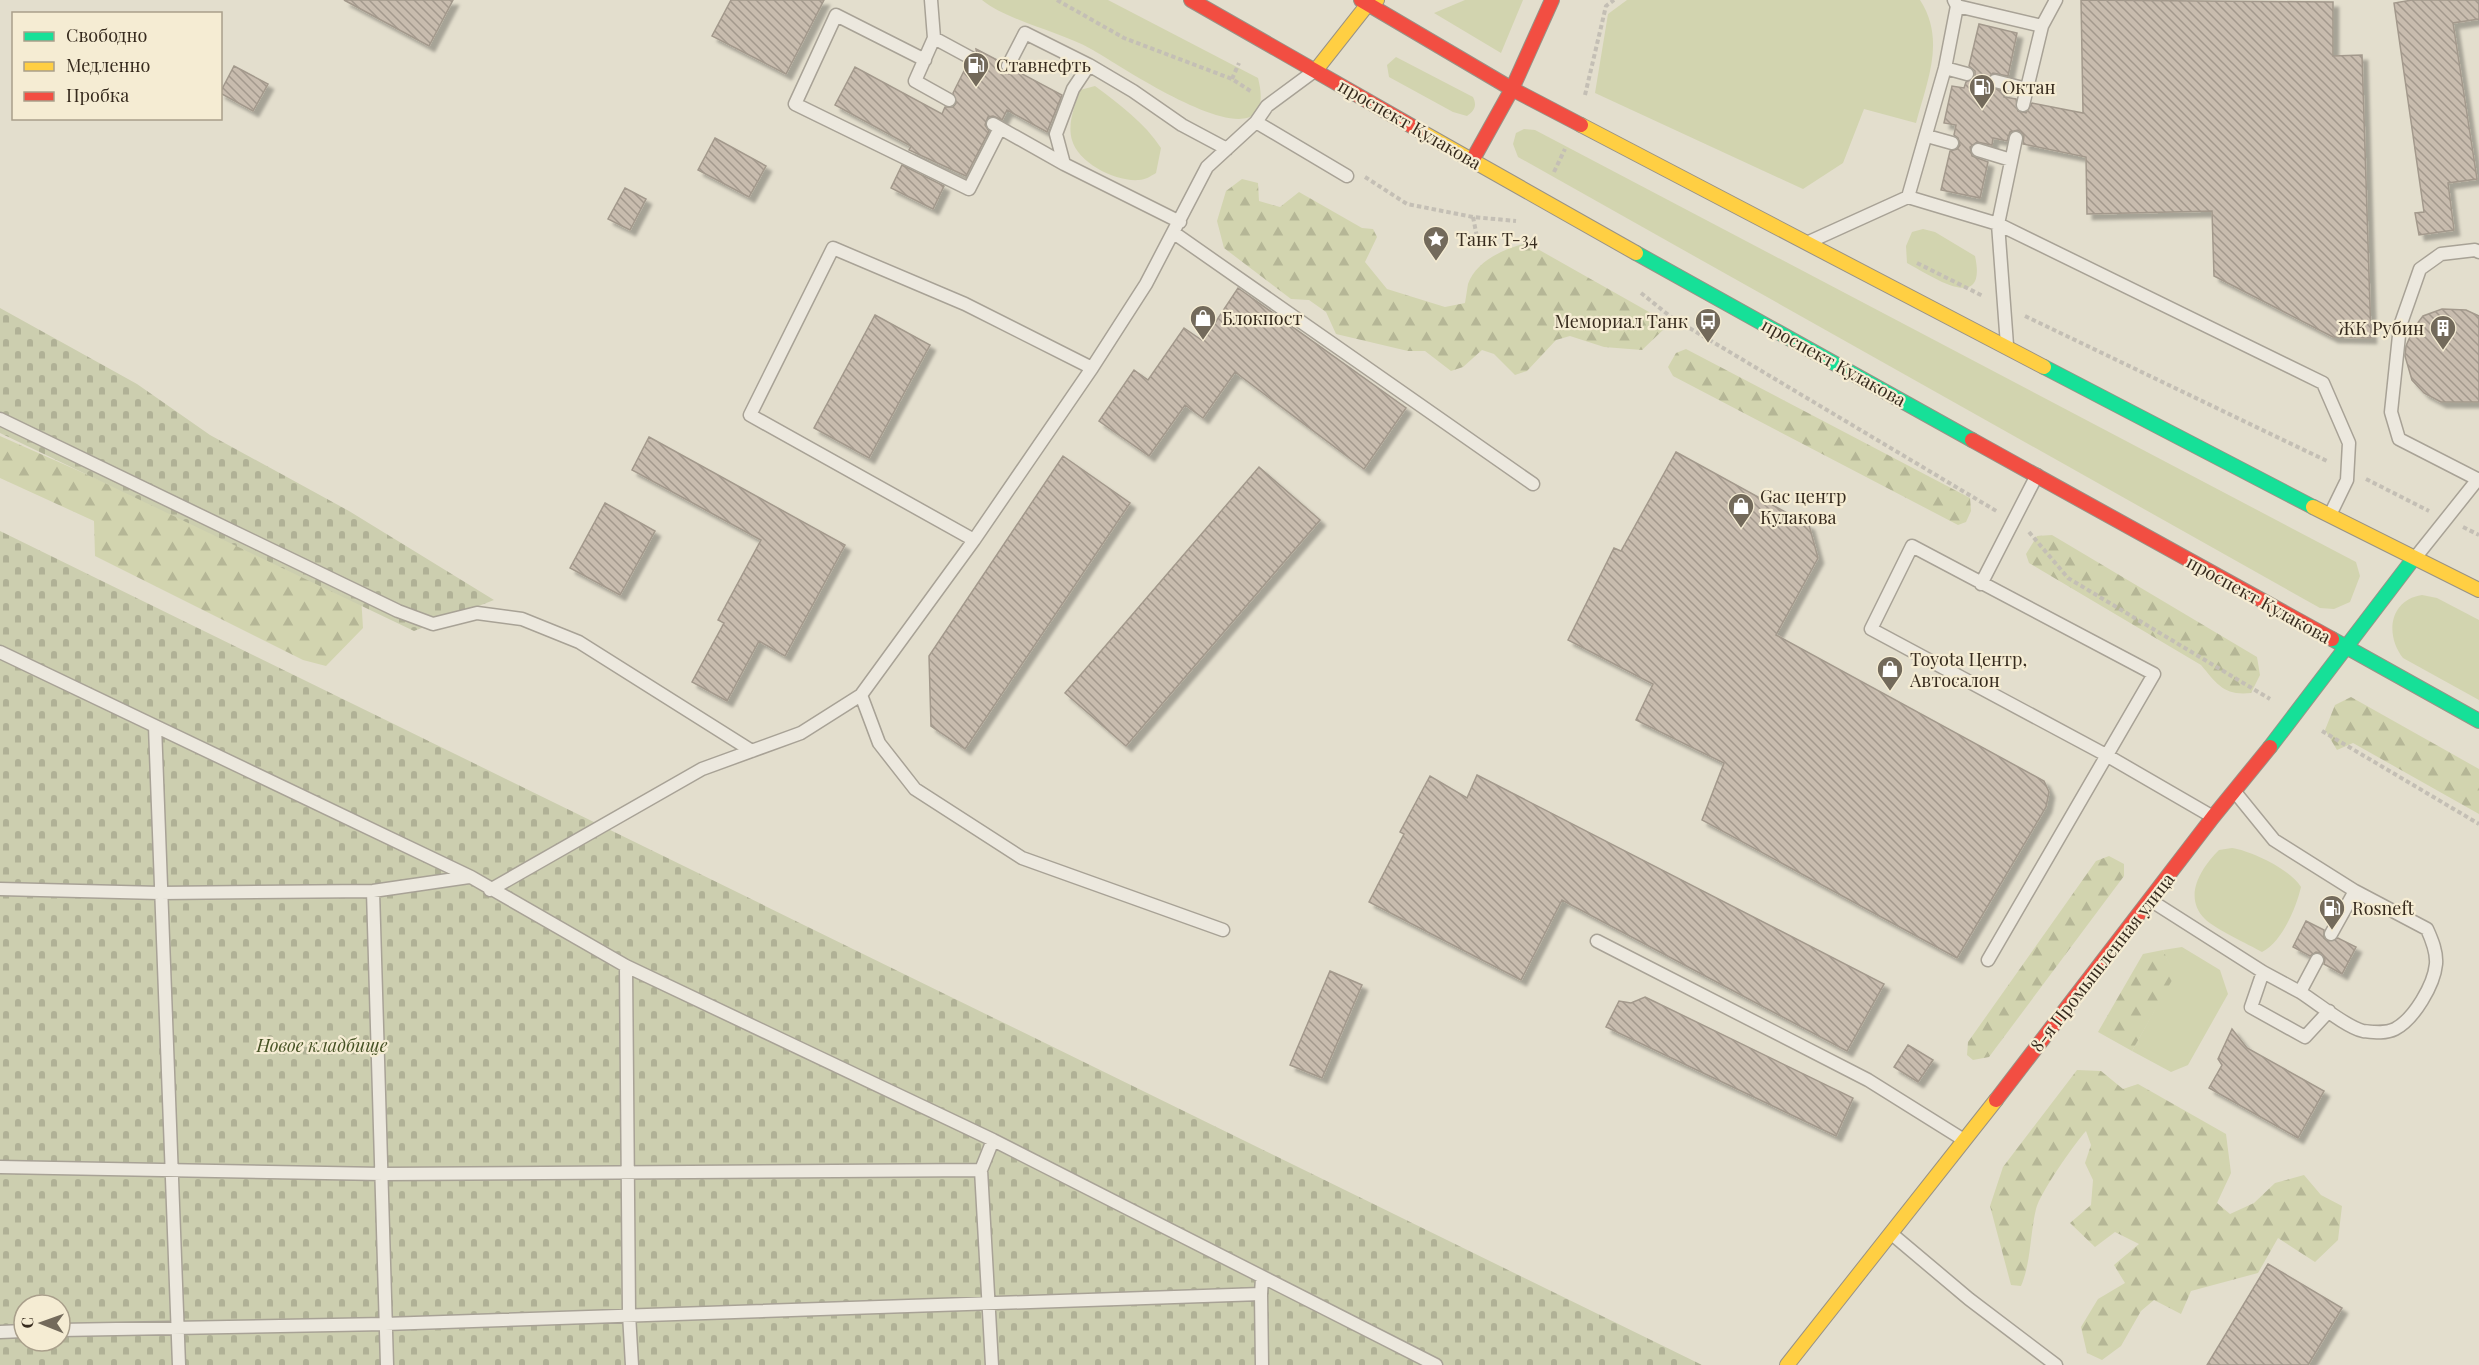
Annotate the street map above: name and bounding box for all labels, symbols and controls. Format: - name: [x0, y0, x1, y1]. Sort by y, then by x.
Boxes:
- legend: [12, 12, 222, 120]
- text: Свободно: [66, 23, 147, 47]
- fuel station icon: Ставнефть: [961, 50, 991, 88]
- text: Медленно: [66, 53, 151, 77]
- place label: Ставнефть: [996, 53, 1091, 77]
- fuel station icon: Октан: [1967, 72, 1997, 110]
- street label: проспект Кулакова: [1334, 73, 1486, 175]
- place label: Октан: [2002, 75, 2056, 99]
- text: Пробка: [66, 83, 129, 107]
- place icon: Танк Т-34: [1421, 224, 1451, 262]
- place label: Танк Т-34: [1456, 227, 1538, 251]
- shop icon: Блокпост: [1188, 303, 1218, 341]
- place label: Блокпост: [1222, 306, 1302, 330]
- bus stop icon: Мемориал Танк: [1693, 306, 1723, 344]
- place label: Мемориал Танк: [1554, 309, 1688, 333]
- street label: проспект Кулакова: [1758, 312, 1910, 412]
- building icon: ЖК Рубин: [2428, 313, 2458, 351]
- place label: ЖК Рубин: [2338, 316, 2424, 340]
- place label: Gac центр Кулакова: [1760, 484, 1846, 529]
- shop icon: Gac центр Кулакова: [1726, 491, 1756, 529]
- street label: проспект Кулакова: [2183, 549, 2335, 649]
- place label: Toyota Центр, Автосалон: [1909, 647, 2027, 692]
- shop icon: Toyota Центр, Автосалон: [1875, 654, 1905, 692]
- street label: 8-я Промышленная улица: [2025, 868, 2179, 1056]
- fuel station icon: Rosneft: [2317, 893, 2347, 931]
- place label: Rosneft: [2352, 896, 2414, 920]
- park label: Новое кладбище: [256, 1033, 388, 1057]
- north arrow: [12, 1293, 72, 1353]
- text: С: [16, 1317, 37, 1329]

